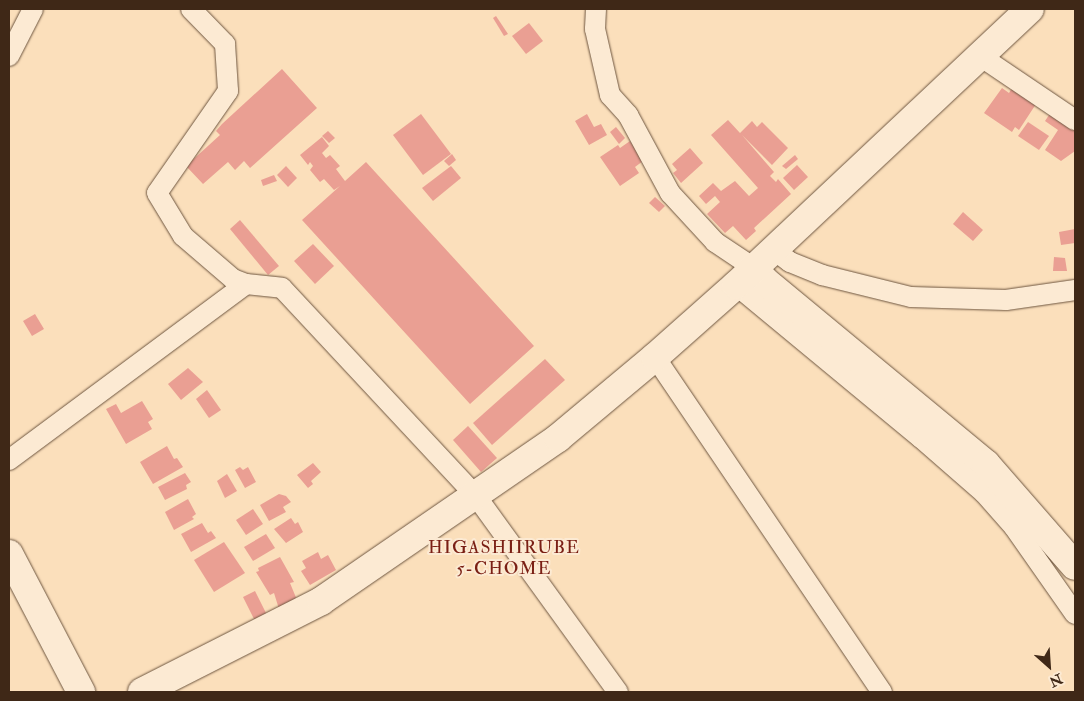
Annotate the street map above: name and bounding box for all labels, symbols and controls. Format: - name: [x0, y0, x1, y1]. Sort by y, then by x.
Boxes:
- district label: HIGASHIIRUBE 5-CHOME: [427, 538, 581, 580]
- north arrow: [1024, 641, 1074, 691]
- text: N: [1046, 670, 1065, 690]

